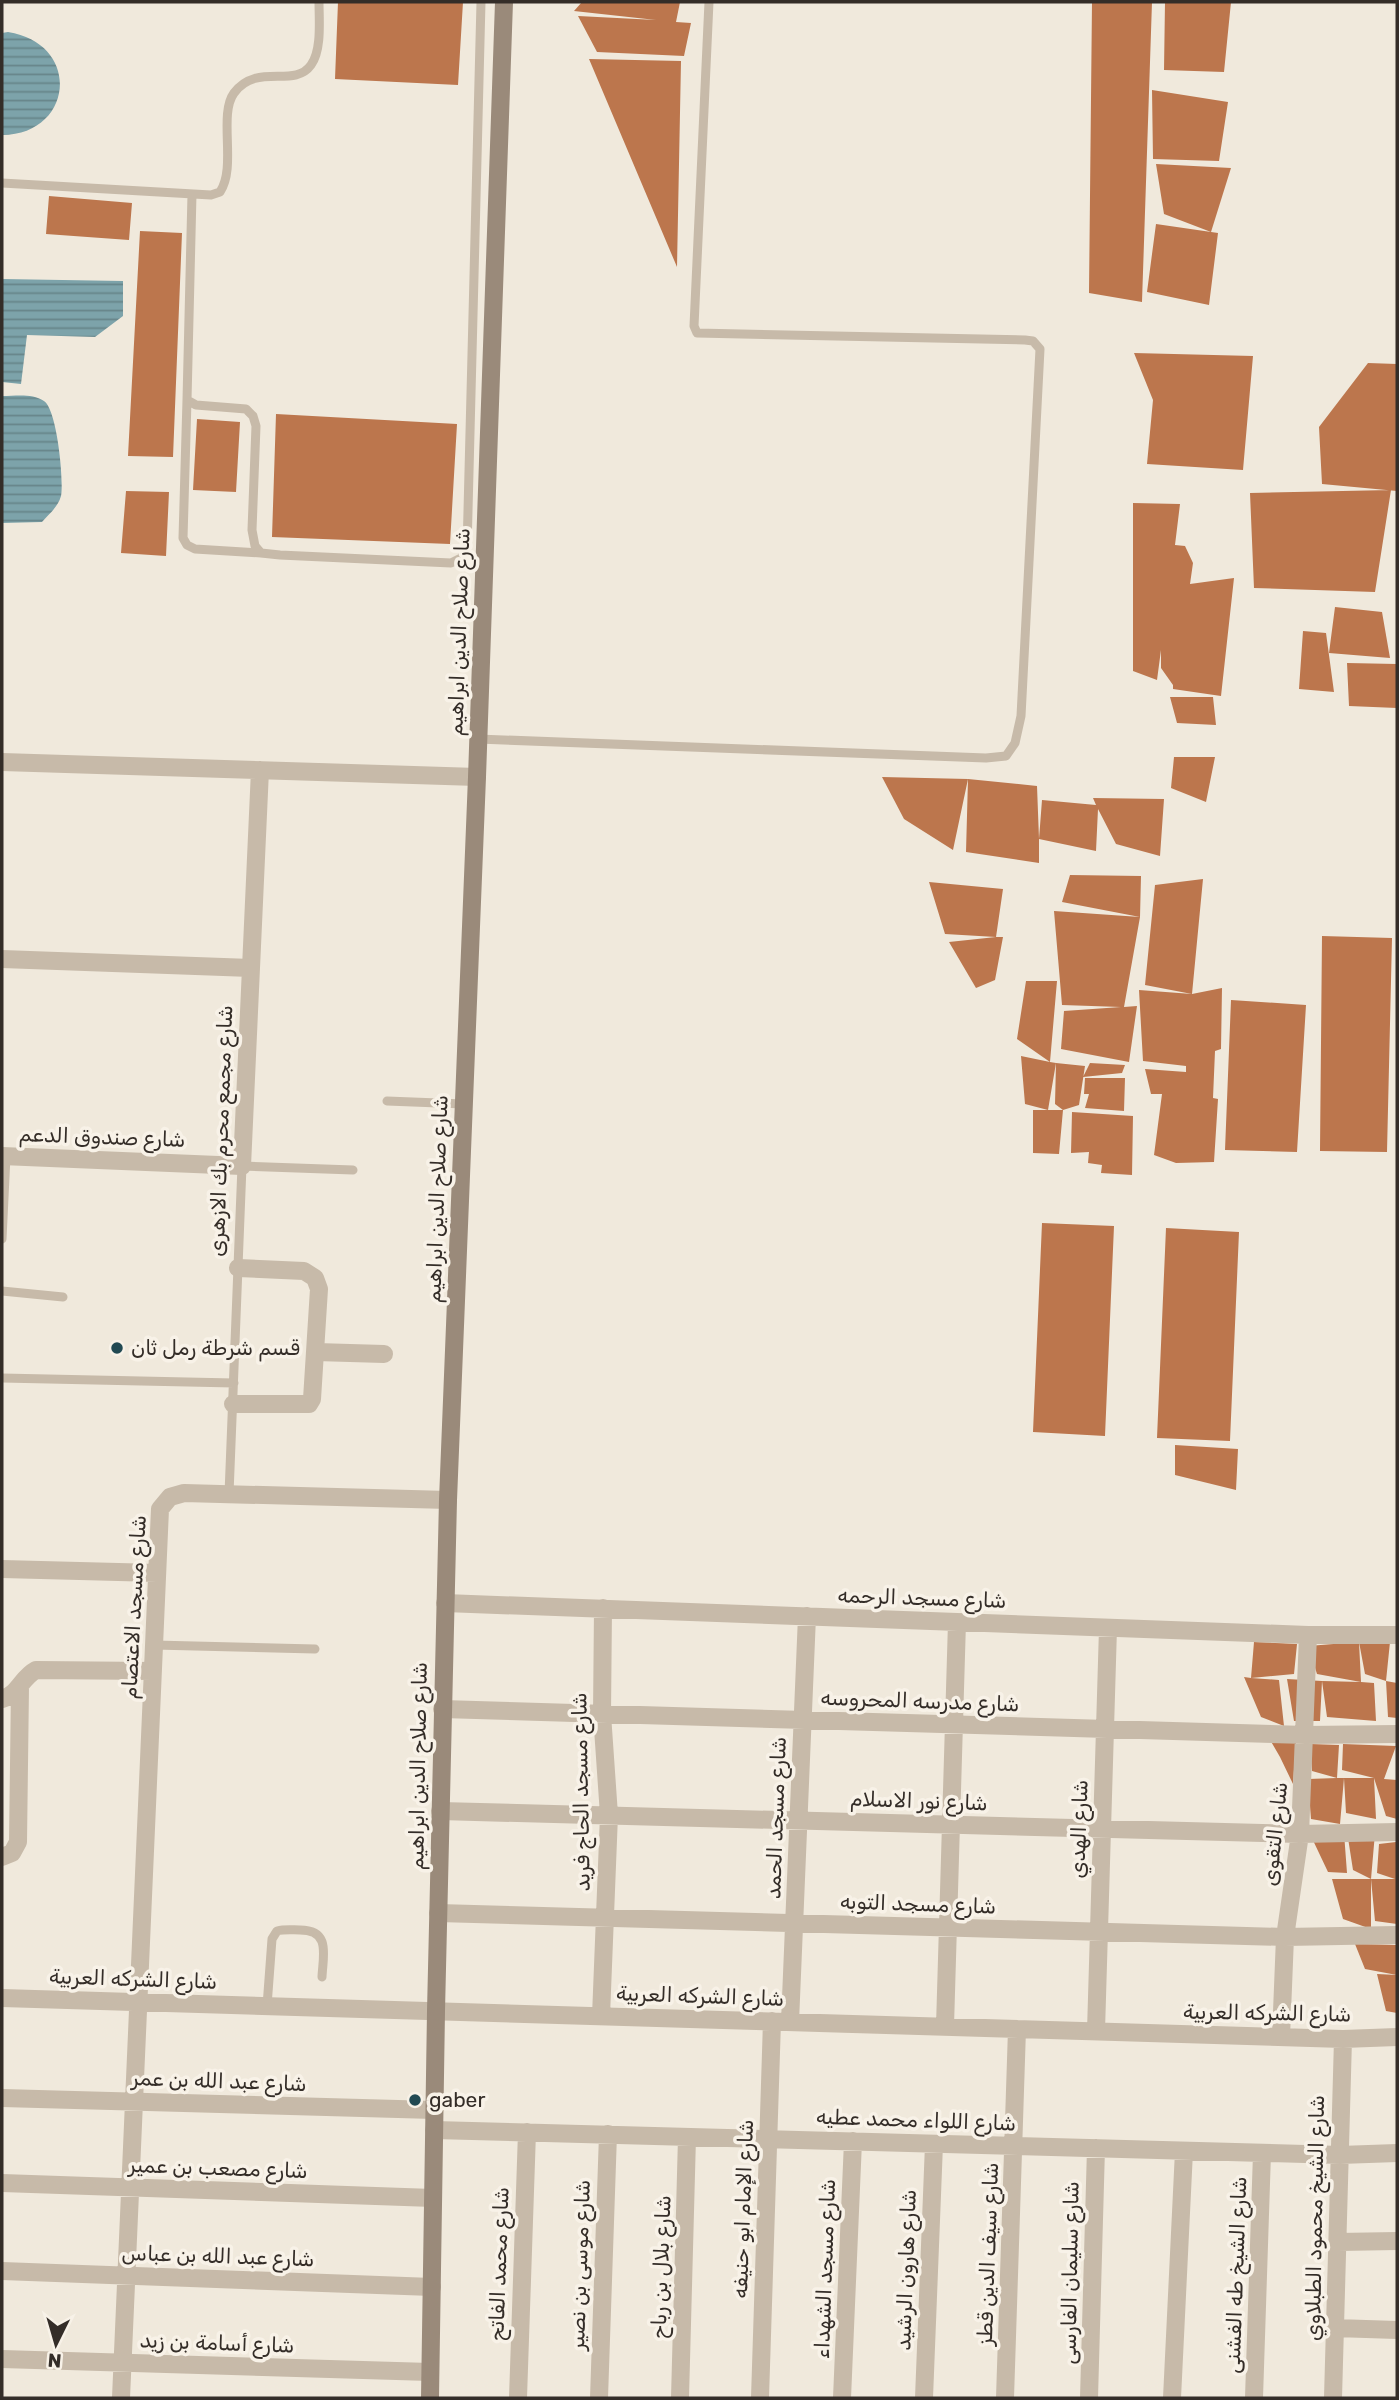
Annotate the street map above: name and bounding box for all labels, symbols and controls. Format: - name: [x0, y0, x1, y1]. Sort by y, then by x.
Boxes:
- street label: شارع صلاح الدين ابراهيم: [442, 527, 477, 737]
- street label: شارع مجمع محرم بك الازهرى: [204, 1005, 240, 1257]
- street label: شارع صلاح الدين ابراهيم: [420, 1094, 455, 1304]
- street label: شارع صندوق الدعم: [18, 1121, 186, 1154]
- place label: قسم شرطة رمل ثان: [131, 1335, 300, 1362]
- marker: قسم شرطة رمل ثان: [109, 1340, 125, 1356]
- street label: شارع مسجد الاعتصام: [116, 1514, 153, 1700]
- street label: شارع مسجد الرحمه: [837, 1582, 1007, 1615]
- street label: شارع صلاح الدين ابراهيم: [403, 1662, 434, 1870]
- street label: شارع مدرسه المحروسه: [820, 1685, 1020, 1718]
- street label: شارع مسجد الحاج فريد: [566, 1692, 597, 1892]
- street label: شارع مسجد الحمد: [760, 1736, 793, 1900]
- street label: شارع الهدي: [1064, 1779, 1095, 1879]
- street label: شارع التقوى: [1257, 1781, 1294, 1888]
- street label: شارع نور الاسلام: [850, 1786, 988, 1817]
- street label: شارع مسجد التوبه: [839, 1888, 997, 1921]
- street label: شارع الشركه العربية: [48, 1963, 218, 1996]
- street label: شارع الشركه العربية: [615, 1980, 785, 2013]
- street label: شارع الشركه العربية: [1183, 1999, 1351, 2028]
- street label: شارع عبد الله بن عمر: [129, 2065, 307, 2098]
- place label: gaber: [429, 2087, 485, 2112]
- marker: gaber: [407, 2092, 423, 2108]
- street label: شارع الشيخ محمود الطبلاوي: [1300, 2095, 1331, 2341]
- street label: شارع اللواء محمد عطيه: [815, 2104, 1017, 2137]
- street label: شارع الإمام ابو حنيفه: [727, 2119, 760, 2299]
- street label: شارع مصعب بن عمير: [126, 2152, 308, 2185]
- street label: شارع سيف الدين قطز: [972, 2162, 1005, 2348]
- street label: شارع الشيخ طه الفشنى: [1220, 2176, 1253, 2374]
- street label: شارع موسى بن نصير: [564, 2179, 597, 2353]
- street label: شارع مسجد الشهداء: [809, 2179, 842, 2359]
- street label: شارع سليمان الفارسى: [1055, 2181, 1086, 2365]
- street label: شارع محمد الفاتح: [483, 2186, 516, 2342]
- street label: شارع هارون الرشيد: [890, 2189, 923, 2351]
- street label: شارع بلال بن رباح: [645, 2195, 678, 2339]
- street label: شارع عبد الله بن عباس: [121, 2240, 315, 2273]
- north arrow: [21, 2309, 91, 2379]
- street label: شارع أسامة بن زيد: [139, 2327, 295, 2360]
- text: N: [47, 2348, 62, 2372]

